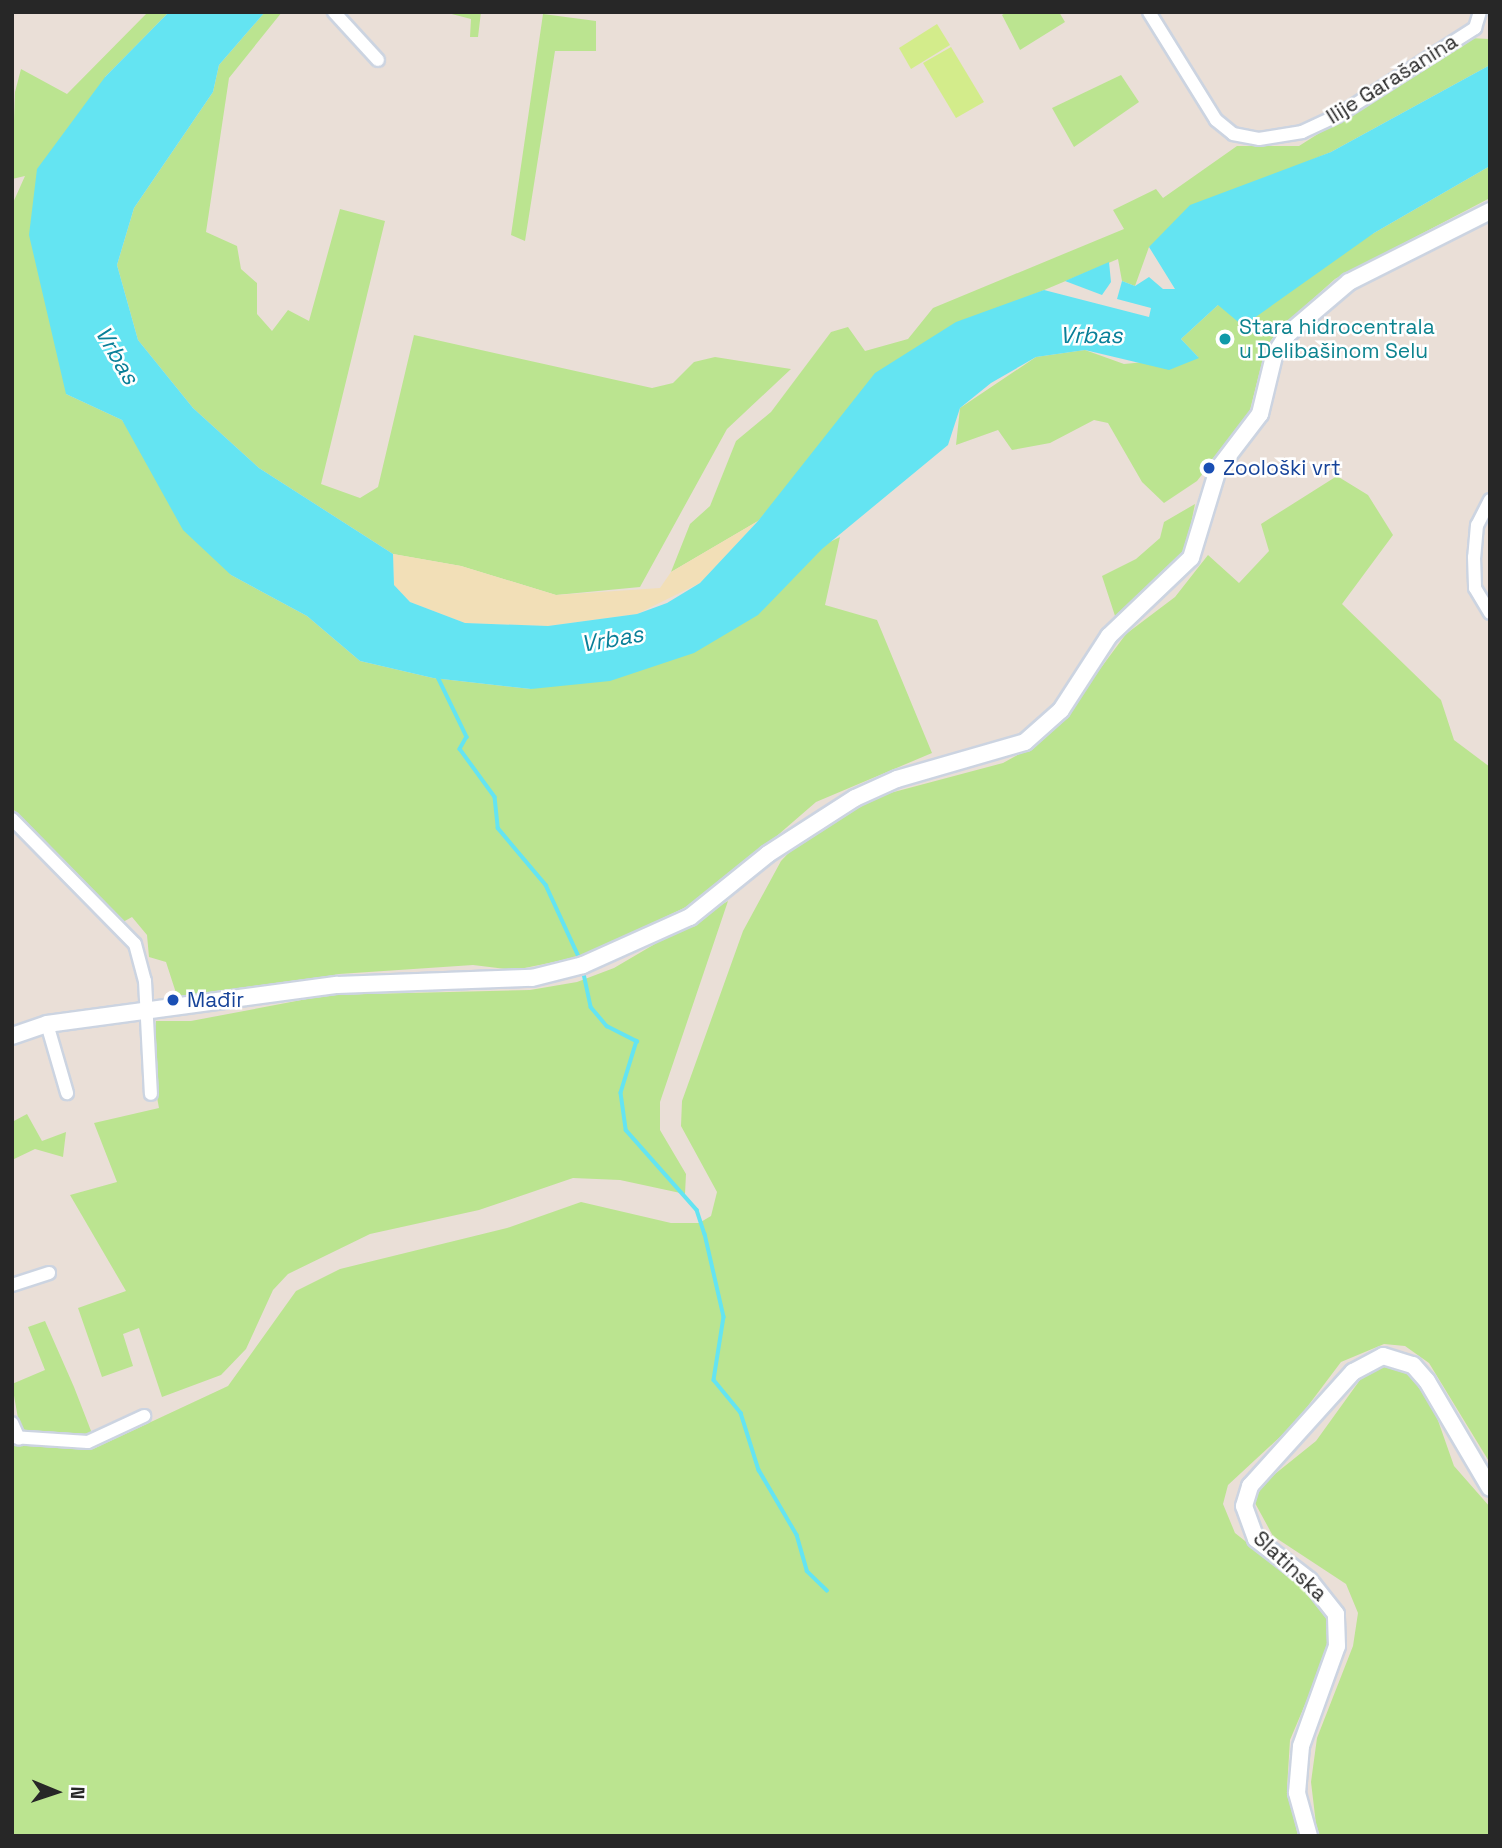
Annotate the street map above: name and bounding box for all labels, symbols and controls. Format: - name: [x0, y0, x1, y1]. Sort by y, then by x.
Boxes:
- street label: Ilije Garašanina: [1322, 29, 1462, 129]
- place label: Stara hidrocentrala u Delibašinom Selu: [1239, 314, 1435, 364]
- water label: Vrbas: [89, 321, 145, 389]
- water label: Vrbas: [1060, 321, 1122, 349]
- marker: Stara hidrocentrala u Delibašinom Selu: [1217, 331, 1233, 347]
- place label: Zoološki vrt: [1223, 455, 1341, 481]
- marker: Zoološki vrt: [1201, 460, 1217, 476]
- water label: Vrbas: [579, 620, 645, 658]
- place label: Mađir: [187, 987, 244, 1013]
- marker: Mađir: [165, 992, 181, 1008]
- street label: Slatinska: [1248, 1526, 1332, 1606]
- north arrow: [21, 1757, 91, 1827]
- text: N: [65, 1786, 90, 1800]

